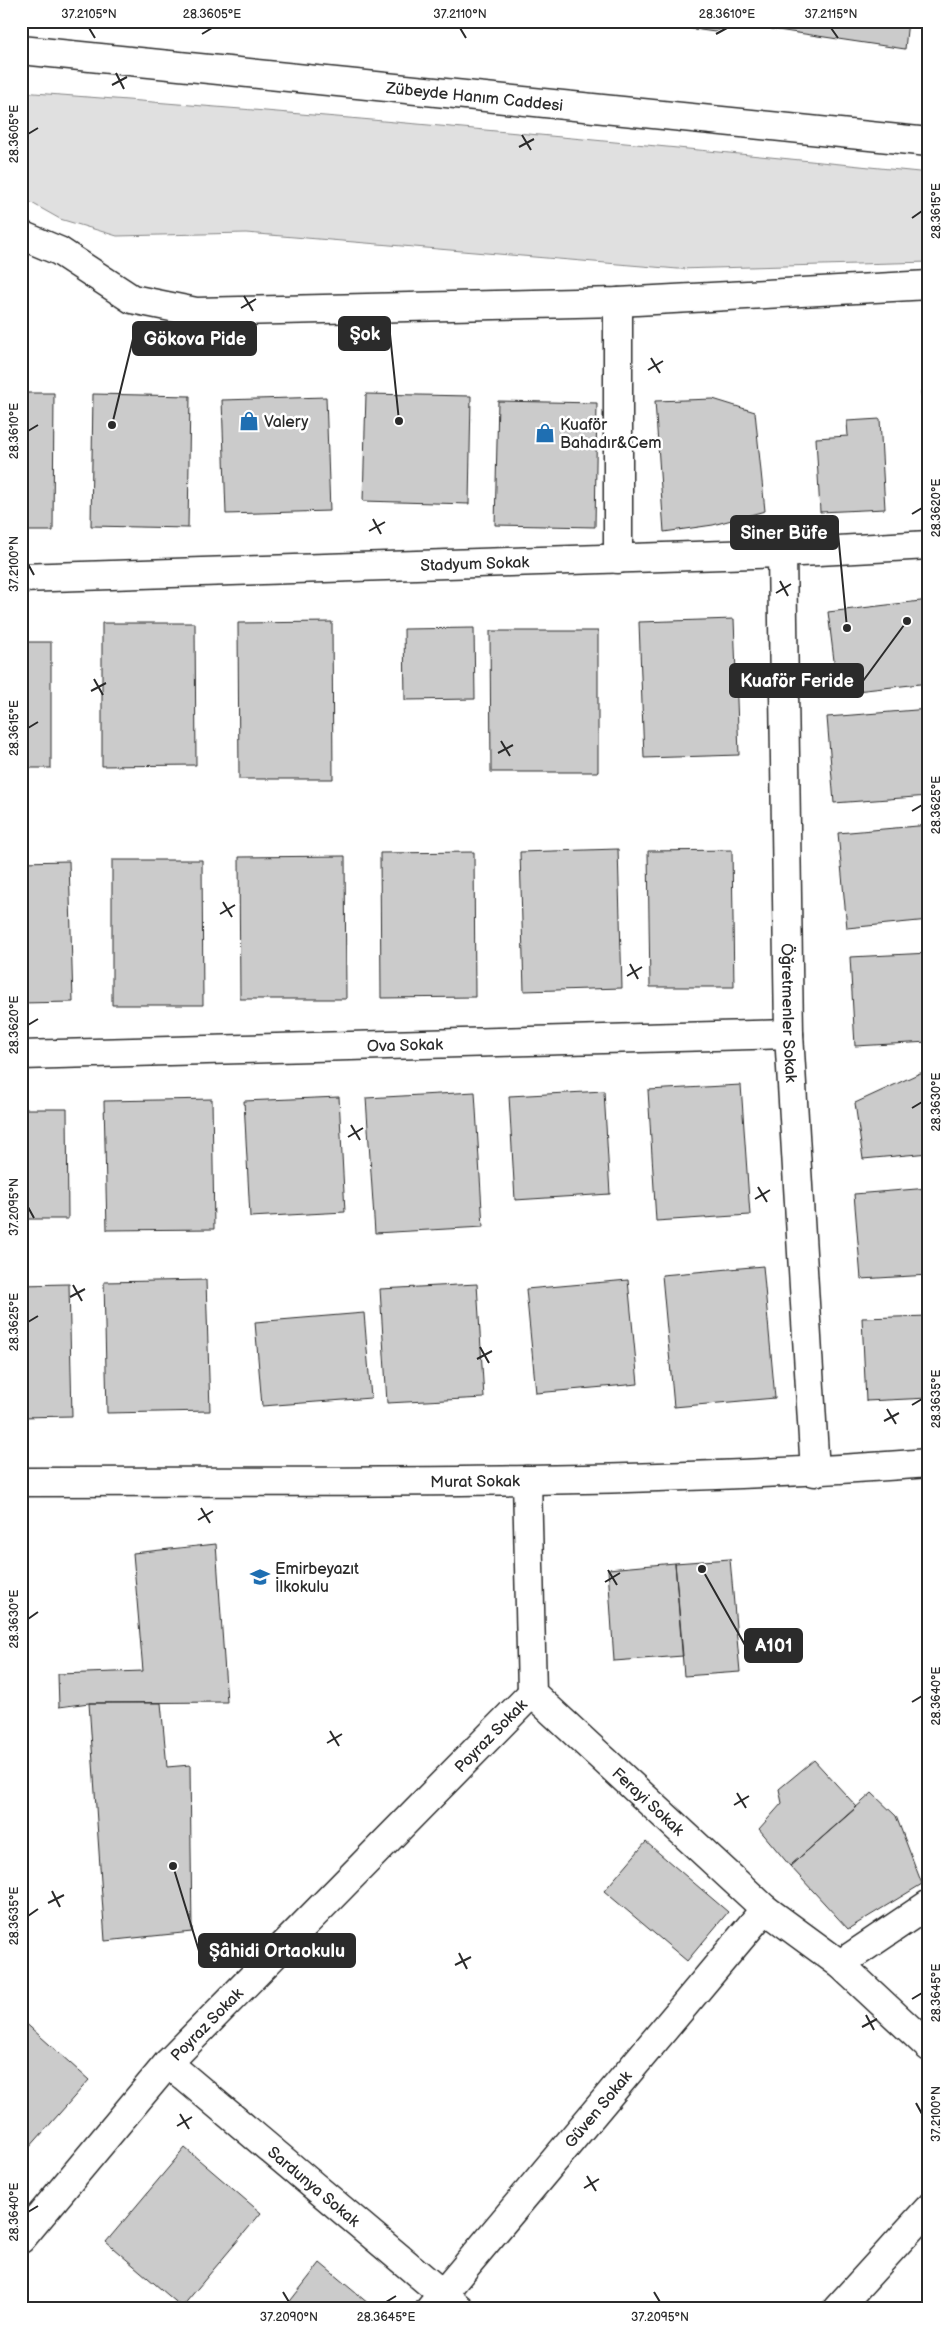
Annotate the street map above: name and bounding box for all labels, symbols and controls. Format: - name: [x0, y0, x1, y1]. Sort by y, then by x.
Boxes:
- text: 37.2105°N: [61, 7, 117, 22]
- text: 28.3605°E: [183, 7, 241, 22]
- text: 37.2110°N: [433, 7, 487, 22]
- text: 28.3610°E: [699, 7, 755, 22]
- text: 37.2115°N: [804, 7, 858, 22]
- street label: Zübeyde Hanım Caddesi: [384, 79, 564, 116]
- text: 28.3605°E: [7, 105, 22, 163]
- text: 28.3615°E: [929, 183, 944, 239]
- callout: Şok: [339, 317, 390, 350]
- callout: Gökova Pide: [133, 322, 256, 355]
- text: Şok: [350, 324, 381, 345]
- text: Gökova Pide: [144, 329, 246, 350]
- text: 28.3610°E: [7, 403, 22, 459]
- shop icon: Valery: [238, 410, 260, 432]
- place label: Valery: [264, 413, 309, 432]
- place label: Kuaför Bahadır&Cem: [560, 416, 661, 453]
- shop icon: Kuaför Bahadır&Cem: [534, 422, 556, 444]
- text: 28.3620°E: [929, 479, 944, 537]
- callout: Siner Büfe: [731, 516, 838, 549]
- text: Siner Büfe: [740, 523, 828, 544]
- text: 37.2100°N: [7, 536, 22, 592]
- street label: Stadyum Sokak: [420, 553, 530, 576]
- callout: Kuaför Feride: [730, 664, 863, 697]
- text: Kuaför Feride: [740, 671, 854, 692]
- text: 28.3615°E: [7, 700, 22, 756]
- text: 28.3625°E: [929, 776, 944, 834]
- street label: Öğretmenler Sokak: [777, 943, 800, 1083]
- text: 28.3620°E: [7, 996, 22, 1054]
- street label: Ova Sokak: [367, 1035, 443, 1057]
- text: 28.3630°E: [929, 1072, 944, 1132]
- text: 37.2095°N: [7, 1178, 22, 1236]
- text: 28.3625°E: [7, 1293, 22, 1351]
- text: 28.3635°E: [929, 1370, 944, 1428]
- street label: Murat Sokak: [430, 1472, 520, 1492]
- place label: Emirbeyazıt İlkokulu: [275, 1560, 359, 1597]
- school or university icon: Emirbeyazıt İlkokulu: [249, 1566, 271, 1588]
- text: 28.3630°E: [7, 1589, 22, 1649]
- callout: A101: [745, 1629, 802, 1662]
- text: A101: [754, 1636, 793, 1657]
- text: 28.3640°E: [929, 1666, 944, 1725]
- street label: Poyraz Sokak: [451, 1696, 532, 1777]
- street label: Ferayi Sokak: [608, 1764, 688, 1840]
- text: 28.3635°E: [7, 1887, 22, 1945]
- callout: Şâhidi Ortaokulu: [199, 1934, 355, 1967]
- text: Şâhidi Ortaokulu: [209, 1941, 345, 1962]
- text: 28.3645°E: [929, 1964, 944, 2022]
- street label: Poyraz Sokak: [167, 1984, 248, 2066]
- street label: Güven Sokak: [561, 2067, 636, 2152]
- text: 37.2100°N: [929, 2086, 944, 2142]
- street label: Sardunya Sokak: [263, 2143, 363, 2231]
- text: 28.3640°E: [7, 2182, 22, 2241]
- text: 37.2090°N: [260, 2310, 318, 2325]
- text: 28.3645°E: [357, 2310, 415, 2325]
- text: 37.2095°N: [631, 2310, 689, 2325]

